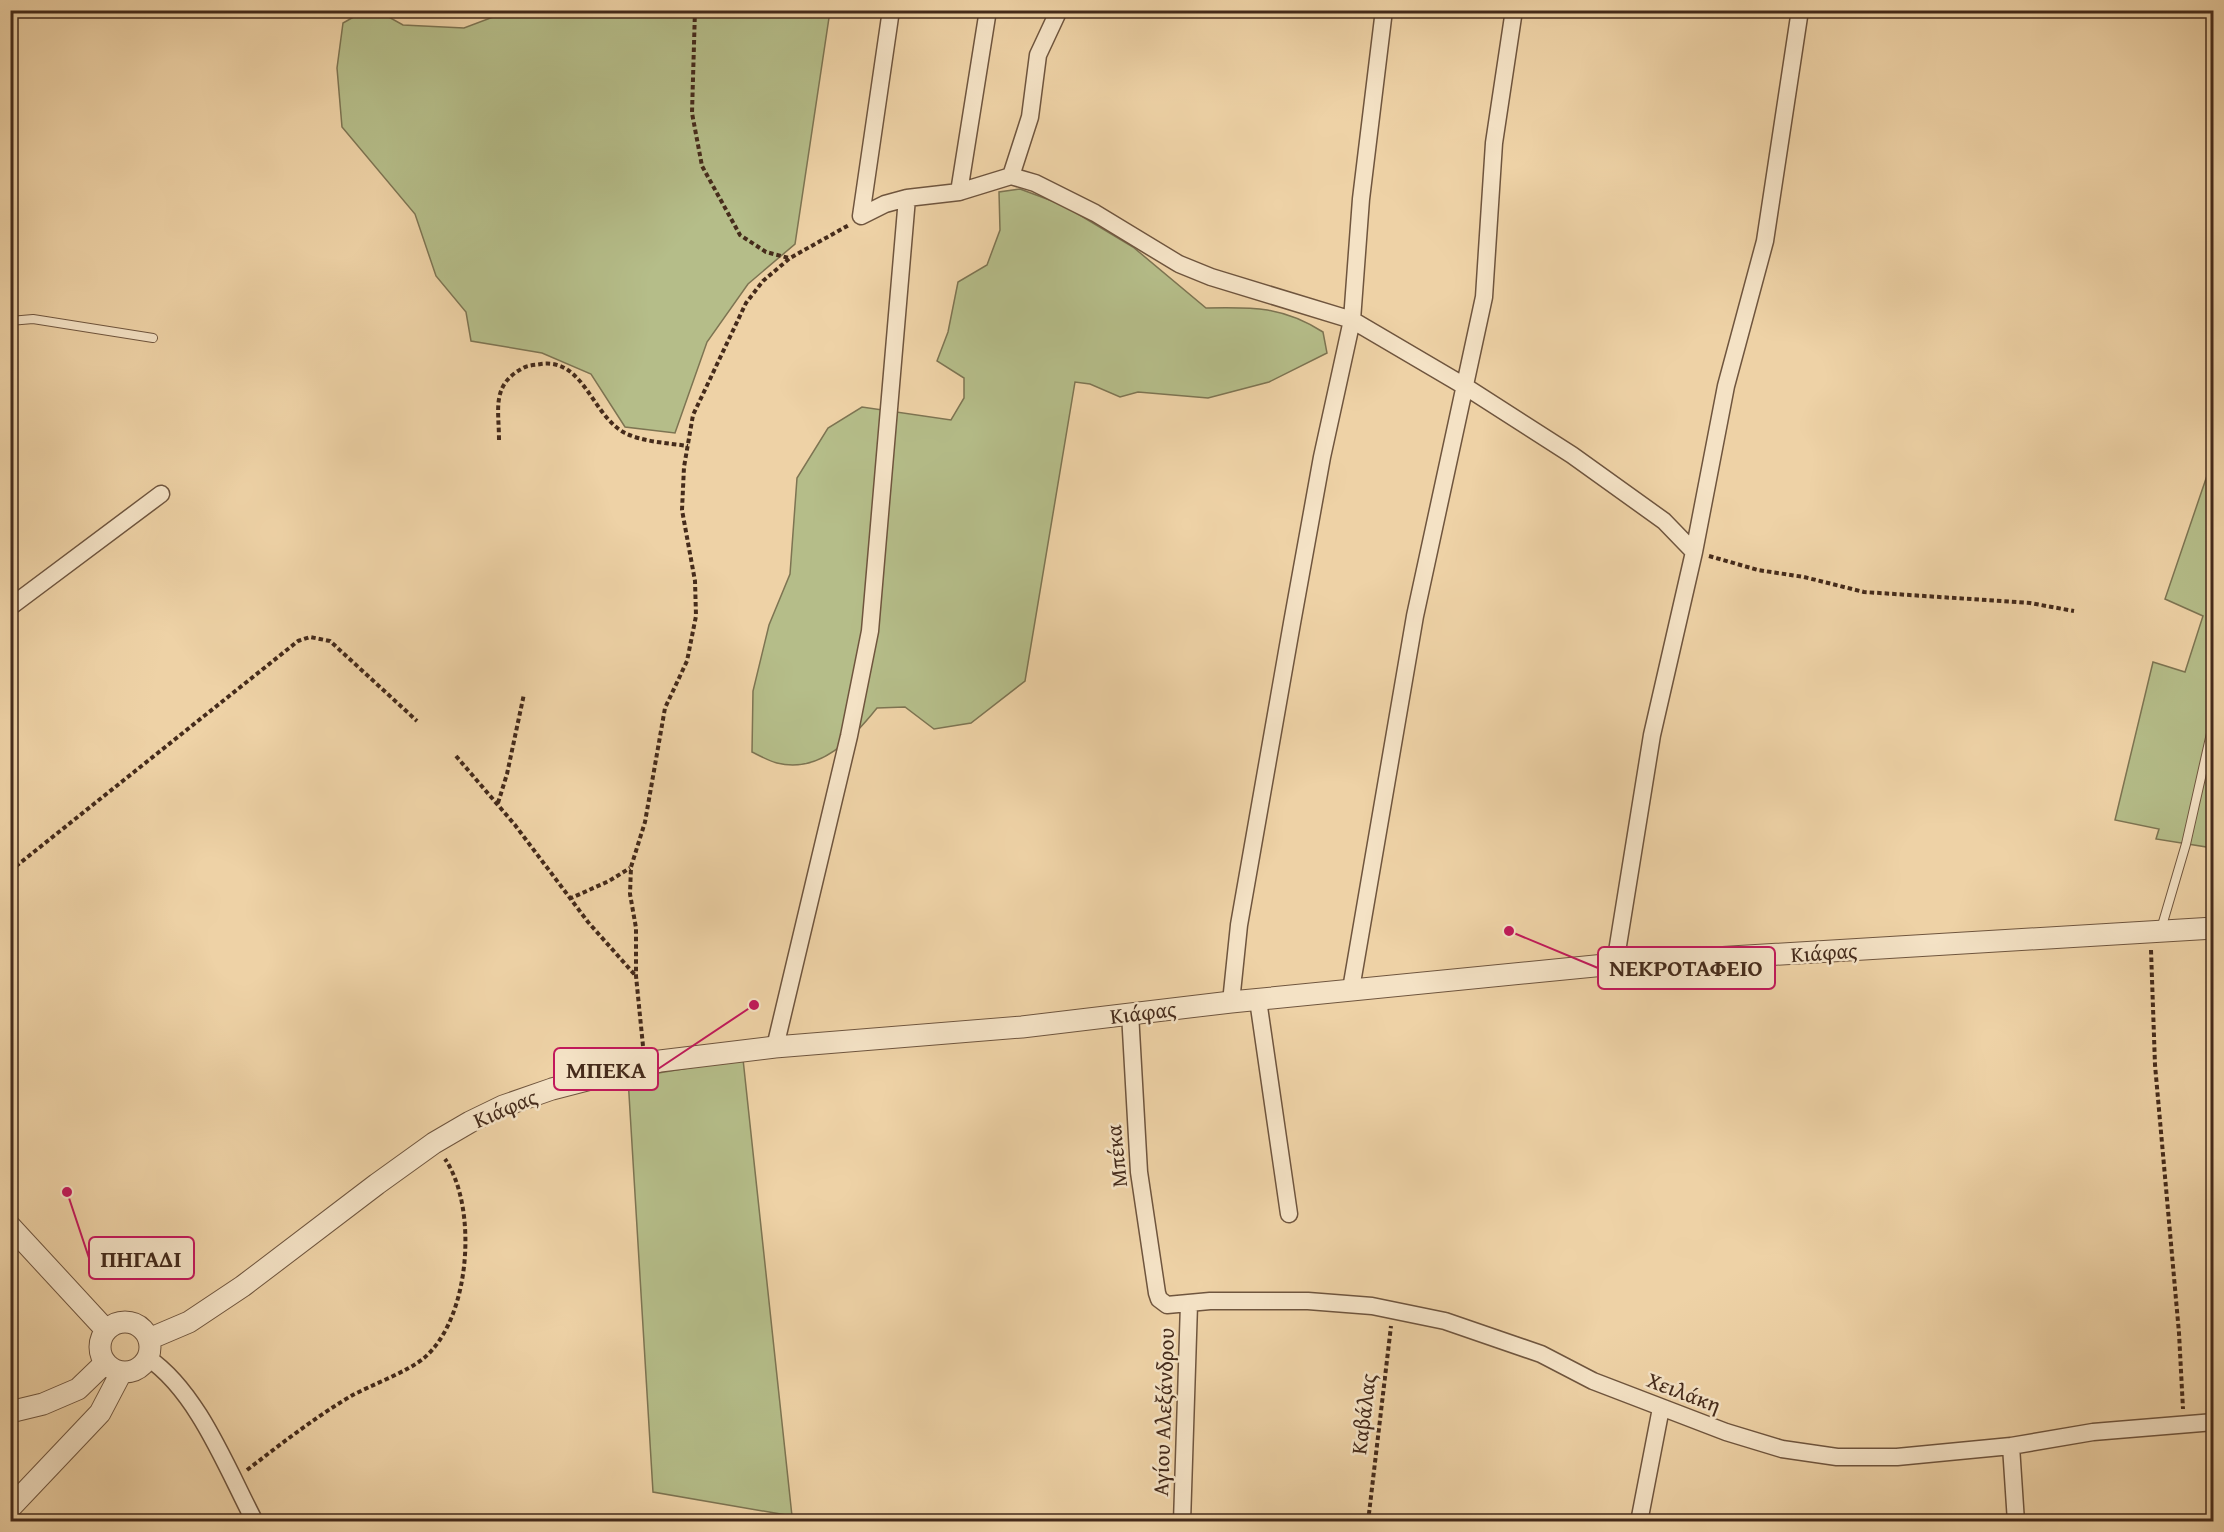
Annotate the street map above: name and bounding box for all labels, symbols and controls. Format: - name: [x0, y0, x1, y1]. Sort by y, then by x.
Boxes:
- street label: Κιάφας: [1790, 934, 1859, 970]
- callout: ΝΕΚΡΟΤΑΦΕΙΟ: [1598, 947, 1775, 989]
- text: ΝΕΚΡΟΤΑΦΕΙΟ: [1609, 950, 1763, 985]
- street label: Κιάφας: [1108, 992, 1179, 1032]
- callout: ΜΠΕΚΑ: [554, 1048, 658, 1090]
- text: ΜΠΕΚΑ: [566, 1052, 647, 1087]
- street label: Κιάφας: [468, 1080, 543, 1136]
- street label: Μπέκα: [1097, 1123, 1135, 1189]
- callout: ΠΗΓΑΔΙ: [89, 1237, 194, 1279]
- text: ΠΗΓΑΔΙ: [101, 1241, 181, 1276]
- street label: Αγίου Αλεξάνδρου: [1144, 1327, 1182, 1497]
- street label: Χειλάκη: [1642, 1363, 1726, 1421]
- street label: Καβάλας: [1342, 1371, 1384, 1456]

